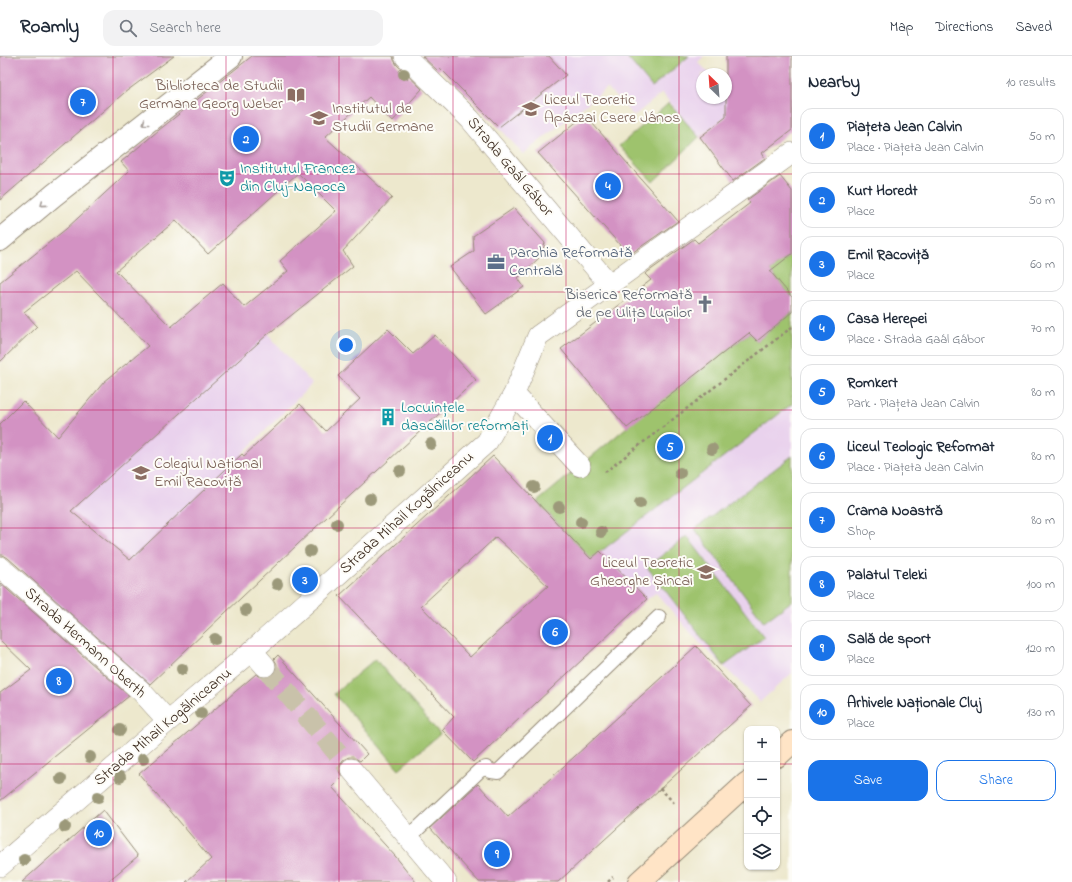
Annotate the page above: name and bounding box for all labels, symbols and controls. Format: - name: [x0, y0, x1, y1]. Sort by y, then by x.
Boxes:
- search box: [103, 10, 383, 46]
- text: Roamly: [20, 14, 79, 41]
- icon: search: [117, 17, 139, 39]
- text: Search here: [149, 17, 221, 39]
- text: Map: [890, 17, 913, 38]
- text: Directions: [935, 17, 993, 38]
- text: Saved: [1015, 17, 1052, 38]
- north arrow: [696, 68, 732, 104]
- text: Nearby: [808, 70, 860, 95]
- text: 10 results: [1006, 73, 1056, 92]
- place label: Biblioteca de Studii Germane Georg Weber: [139, 74, 283, 116]
- library icon: Biblioteca de Studii Germane Georg Weber: [286, 85, 306, 105]
- pin: 7: [70, 87, 96, 117]
- place label: Liceul Teoretic Apáczai Csere János: [544, 88, 680, 130]
- place label: Institutul de Studii Germane: [332, 97, 435, 139]
- school or university icon: Liceul Teoretic Apáczai Csere János: [521, 99, 541, 119]
- school or university icon: Institutul de Studii Germane: [309, 108, 329, 128]
- street label: Strada Gaál Gábor: [461, 112, 559, 222]
- text: Piațeta Jean Calvin: [847, 116, 962, 138]
- one-way arrow: [142, 119, 149, 126]
- pin: 2: [233, 124, 259, 154]
- text: 1: [820, 127, 824, 146]
- text: 50 m: [1029, 127, 1055, 146]
- text: Place · Piațeta Jean Calvin: [847, 138, 984, 157]
- place label: Institutul Francez din Cluj-Napoca: [240, 157, 356, 199]
- theatre icon: Institutul Francez din Cluj-Napoca: [217, 168, 237, 188]
- pin: 4: [595, 171, 621, 201]
- text: Kurt Horedt: [847, 180, 918, 202]
- text: 2: [819, 191, 825, 210]
- text: 50 m: [1029, 191, 1055, 210]
- one-way arrow: [40, 200, 48, 207]
- text: Place: [847, 202, 875, 221]
- place label: Parohia Reformată Centrală: [509, 241, 632, 283]
- text: Emil Racoviță: [847, 244, 929, 266]
- office icon: Parohia Reformată Centrală: [486, 252, 506, 272]
- text: 3: [819, 255, 825, 274]
- text: 60 m: [1030, 255, 1055, 274]
- text: Place: [847, 266, 875, 285]
- place label: Biserica Reformată de pe Ulița Lupilor: [564, 283, 692, 325]
- church icon: Biserica Reformată de pe Ulița Lupilor: [695, 294, 715, 314]
- text: Casa Herepei: [847, 308, 927, 330]
- text: 4: [819, 319, 825, 338]
- text: 70 m: [1031, 319, 1055, 338]
- text: Place · Strada Gaál Gábor: [847, 330, 985, 349]
- your location: [336, 335, 356, 355]
- text: Romkert: [847, 372, 898, 394]
- text: 5: [818, 383, 826, 402]
- text: 80 m: [1031, 383, 1055, 402]
- text: Park · Piațeta Jean Calvin: [847, 394, 980, 413]
- place label: Locuințele dascălilor reformați: [401, 396, 529, 438]
- building icon: Locuințele dascălilor reformați: [378, 407, 398, 427]
- pin: 1: [537, 423, 563, 453]
- pin: 5: [657, 432, 683, 462]
- text: Liceul Teologic Reformat: [847, 436, 995, 458]
- street label: Strada Mihail Kogălniceanu: [334, 446, 480, 580]
- text: 6: [819, 447, 825, 466]
- text: 80 m: [1031, 447, 1055, 466]
- place label: Colegiul Național Emil Racoviță: [154, 452, 262, 494]
- text: Place · Piațeta Jean Calvin: [847, 458, 984, 477]
- school or university icon: Colegiul Național Emil Racoviță: [131, 463, 151, 483]
- text: Crama Noastră: [847, 500, 942, 522]
- text: 7: [819, 511, 825, 530]
- text: 80 m: [1031, 511, 1055, 530]
- text: Shop: [847, 522, 875, 541]
- place label: Liceul Teoretic Gheorghe Șincai: [590, 551, 694, 593]
- school or university icon: Liceul Teoretic Gheorghe Șincai: [696, 562, 716, 582]
- text: Palatul Teleki: [847, 564, 927, 586]
- pin: 3: [292, 565, 318, 595]
- text: 8: [820, 575, 824, 594]
- text: 100 m: [1026, 575, 1055, 594]
- street label: Strada Hermann Oberth: [19, 581, 151, 705]
- text: Place: [847, 586, 875, 605]
- pin: 6: [542, 617, 568, 647]
- text: Sală de sport: [847, 628, 931, 650]
- text: 9: [820, 639, 824, 658]
- text: 120 m: [1025, 639, 1055, 658]
- text: Place: [847, 650, 875, 669]
- street label: Strada Mihail Kogălniceanu: [89, 662, 237, 792]
- pin: 8: [46, 666, 72, 696]
- text: Arhivele Naționale Cluj: [847, 692, 981, 714]
- text: 10: [817, 703, 827, 722]
- text: 130 m: [1027, 703, 1055, 722]
- text: Place: [847, 714, 875, 733]
- map controls: [744, 726, 780, 870]
- button: +: [744, 726, 780, 762]
- button: Save: [808, 760, 928, 801]
- button: Share: [936, 760, 1056, 801]
- button: −: [744, 762, 780, 798]
- button: locate: [744, 798, 780, 834]
- pin: 10: [86, 818, 112, 848]
- button: layers: [744, 834, 780, 870]
- pin: 9: [484, 839, 510, 869]

